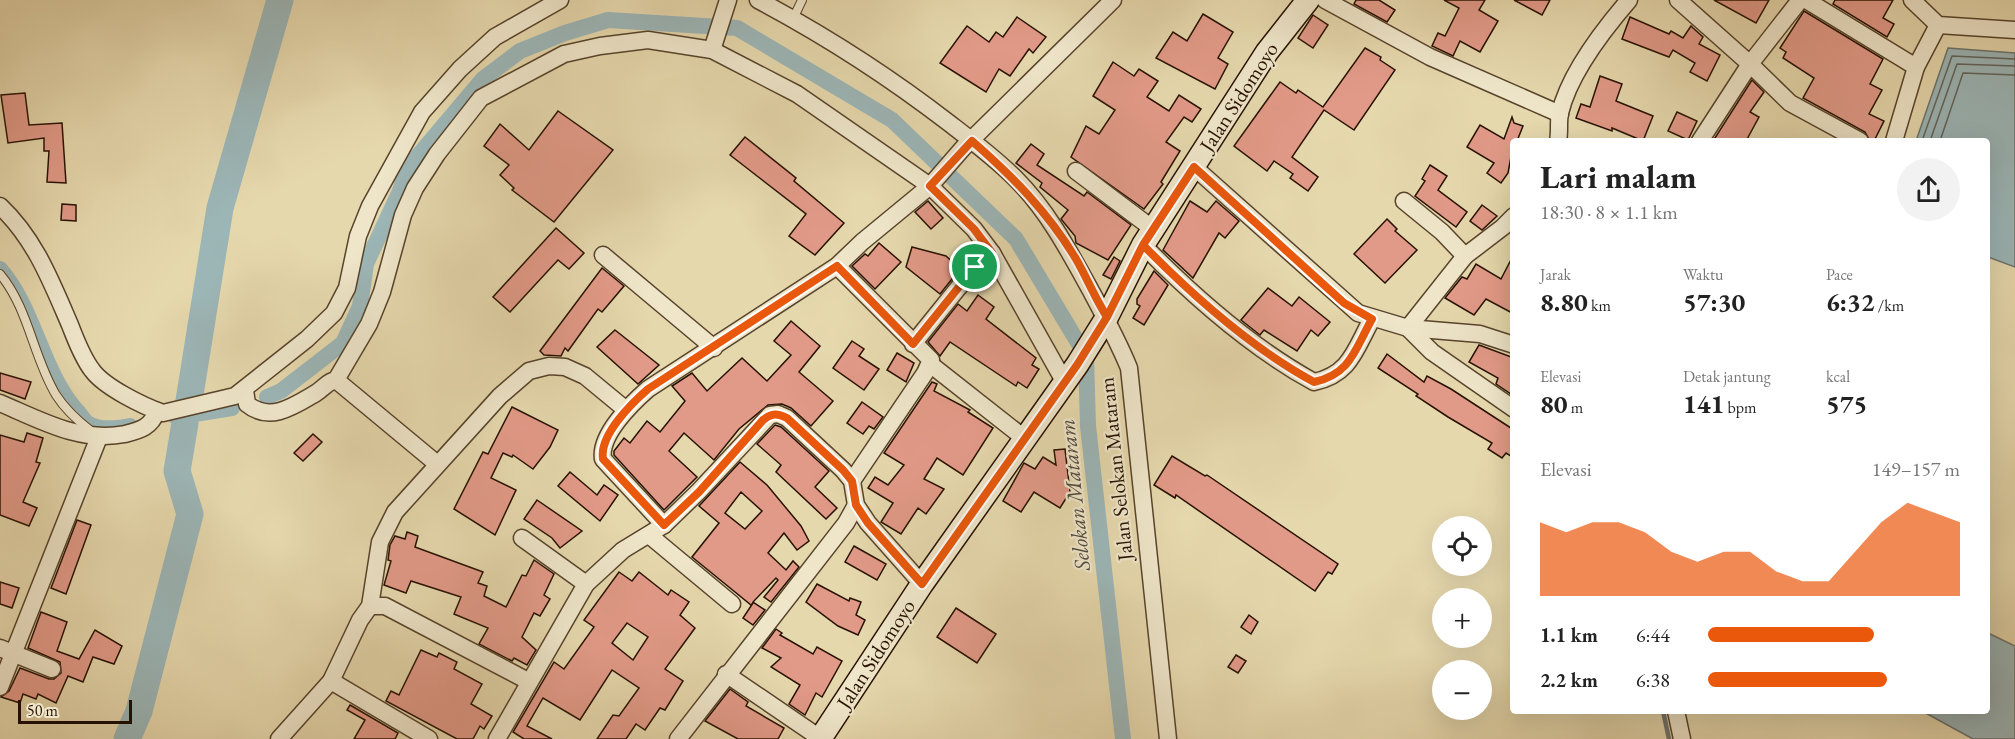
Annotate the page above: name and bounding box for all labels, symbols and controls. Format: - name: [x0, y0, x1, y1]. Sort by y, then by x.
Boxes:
- street label: Jalan Sidomoyo: [1192, 37, 1284, 158]
- text: Lari malam: [1540, 155, 1697, 198]
- button: share: [1897, 158, 1960, 221]
- text: 18:30 · 8 × 1.1 km: [1540, 199, 1678, 225]
- pin: [949, 241, 1000, 292]
- icon: arrive: [958, 250, 991, 283]
- text: Jarak: [1540, 264, 1571, 285]
- text: Waktu: [1683, 264, 1723, 285]
- text: Pace: [1826, 264, 1853, 285]
- text: 8.80: [1540, 285, 1588, 319]
- text: 57:30: [1683, 285, 1745, 319]
- text: 6:32: [1826, 285, 1875, 319]
- text: km: [1588, 295, 1611, 316]
- text: /km: [1875, 295, 1904, 316]
- text: Elevasi: [1540, 366, 1581, 387]
- text: Detak jantung: [1683, 366, 1771, 387]
- text: kcal: [1826, 366, 1850, 387]
- street label: Jalan Selokan Mataram: [1092, 376, 1139, 564]
- text: 80: [1540, 387, 1568, 421]
- text: 141: [1683, 387, 1724, 421]
- text: 575: [1826, 387, 1867, 421]
- text: m: [1568, 397, 1583, 418]
- text: bpm: [1724, 397, 1756, 418]
- water label: Selokan Mataram: [1052, 418, 1097, 573]
- text: Elevasi: [1540, 456, 1592, 482]
- text: 149–157 m: [1872, 456, 1960, 482]
- map controls: [1432, 516, 1492, 720]
- button: locate: [1432, 516, 1492, 576]
- button: +: [1432, 588, 1492, 648]
- street label: Jalan Sidomoyo: [829, 594, 921, 715]
- text: 1.1 km: [1540, 622, 1598, 648]
- text: 6:44: [1636, 622, 1670, 648]
- button: −: [1432, 660, 1492, 720]
- text: 2.2 km: [1540, 667, 1598, 693]
- text: 6:38: [1636, 667, 1670, 693]
- scale bar: [18, 697, 132, 724]
- text: 50 m: [27, 700, 58, 721]

